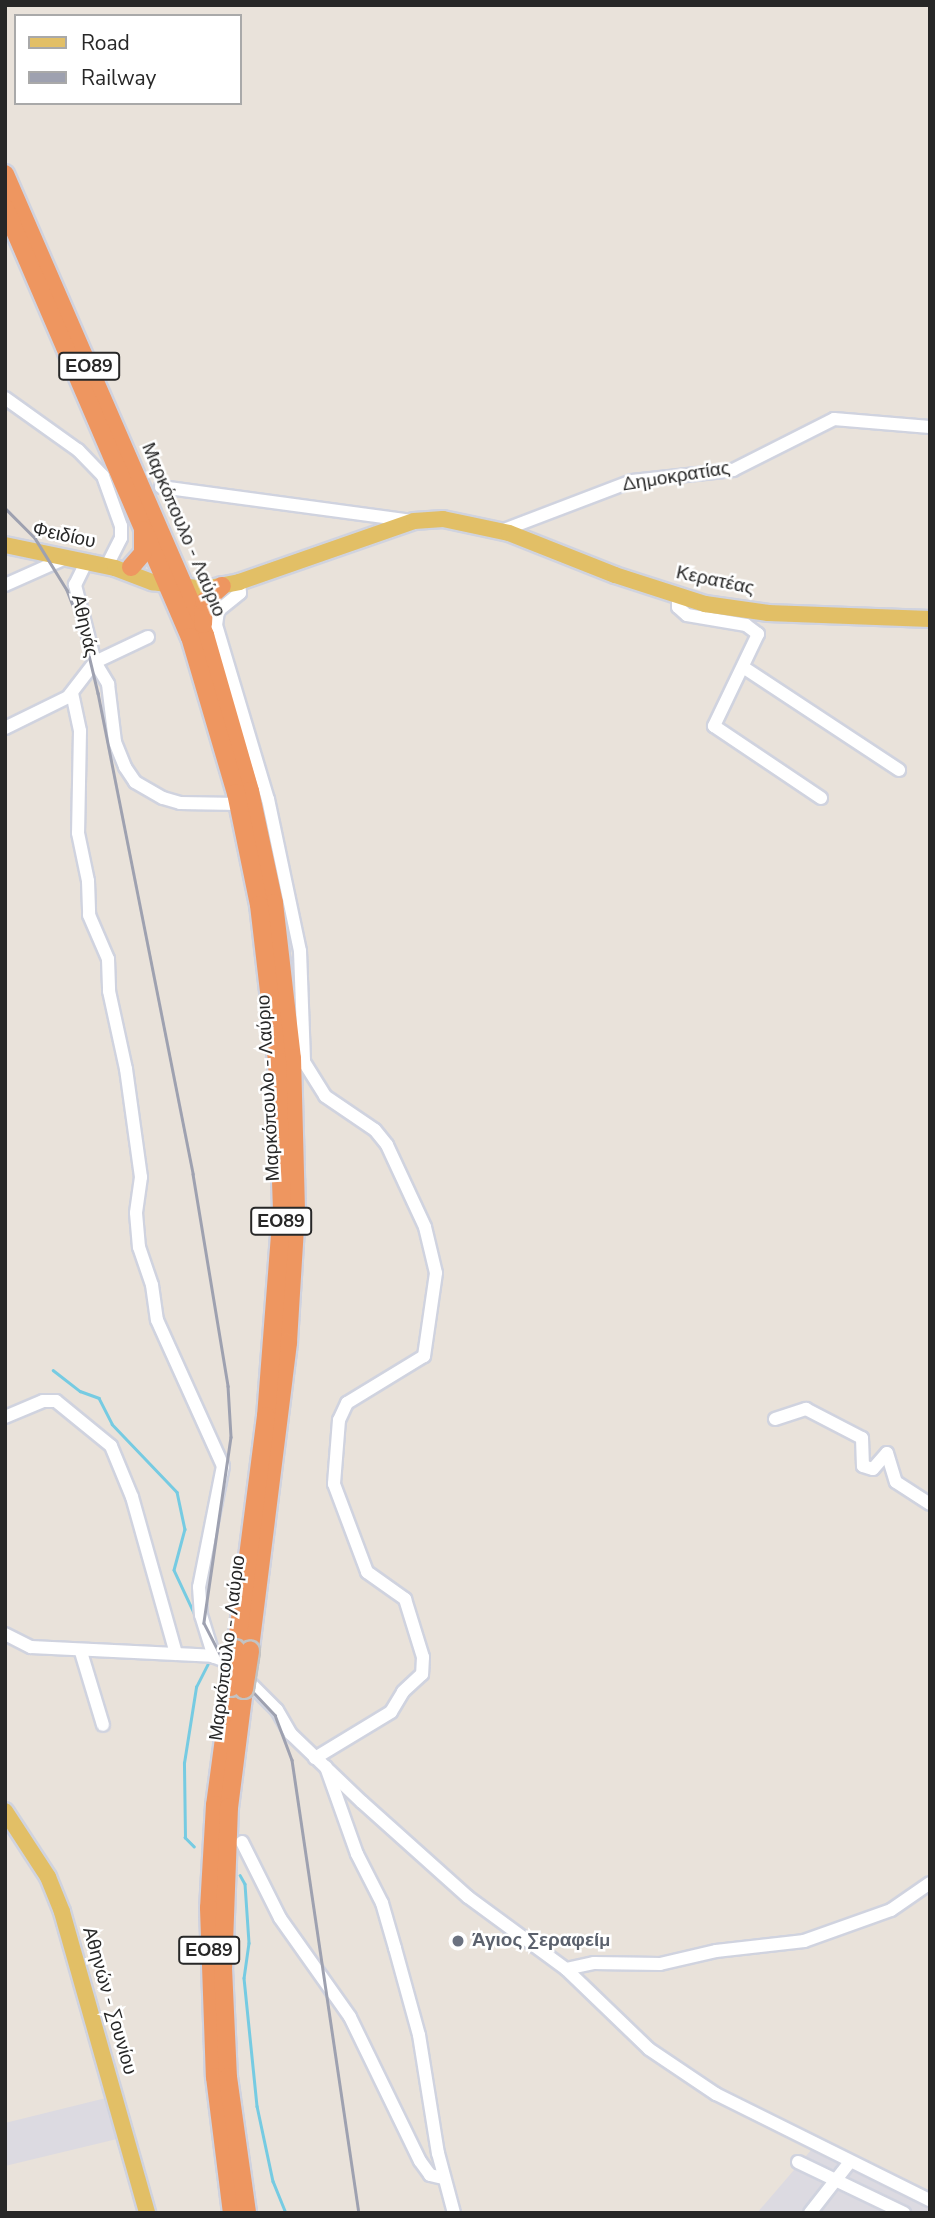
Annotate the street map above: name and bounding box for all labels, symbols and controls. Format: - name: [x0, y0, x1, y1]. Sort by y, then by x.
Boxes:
- legend: [14, 14, 242, 105]
- text: Road: [81, 29, 130, 57]
- text: Railway: [81, 64, 156, 92]
- road number: ΕΟ89: [57, 352, 120, 380]
- street label: Μαρκόπουλο - Λαύριο: [136, 440, 230, 620]
- street label: Δημοκρατίας: [620, 457, 732, 497]
- street label: Φειδίου: [31, 518, 97, 554]
- street label: Κερατέας: [674, 562, 756, 600]
- street label: Αθηνάς: [66, 593, 102, 659]
- street label: Μαρκόπουλο - Λαύριο: [253, 994, 285, 1182]
- road number: ΕΟ89: [250, 1206, 312, 1236]
- street label: Μαρκόπουλο - Λαύριο: [205, 1554, 251, 1742]
- street label: Αθηνών - Σουνίου: [77, 1925, 141, 2077]
- place label: Άγιος Σεραφείμ: [472, 1930, 610, 1952]
- marker: Άγιος Σεραφείμ: [450, 1933, 466, 1949]
- road number: ΕΟ89: [178, 1936, 241, 1964]

